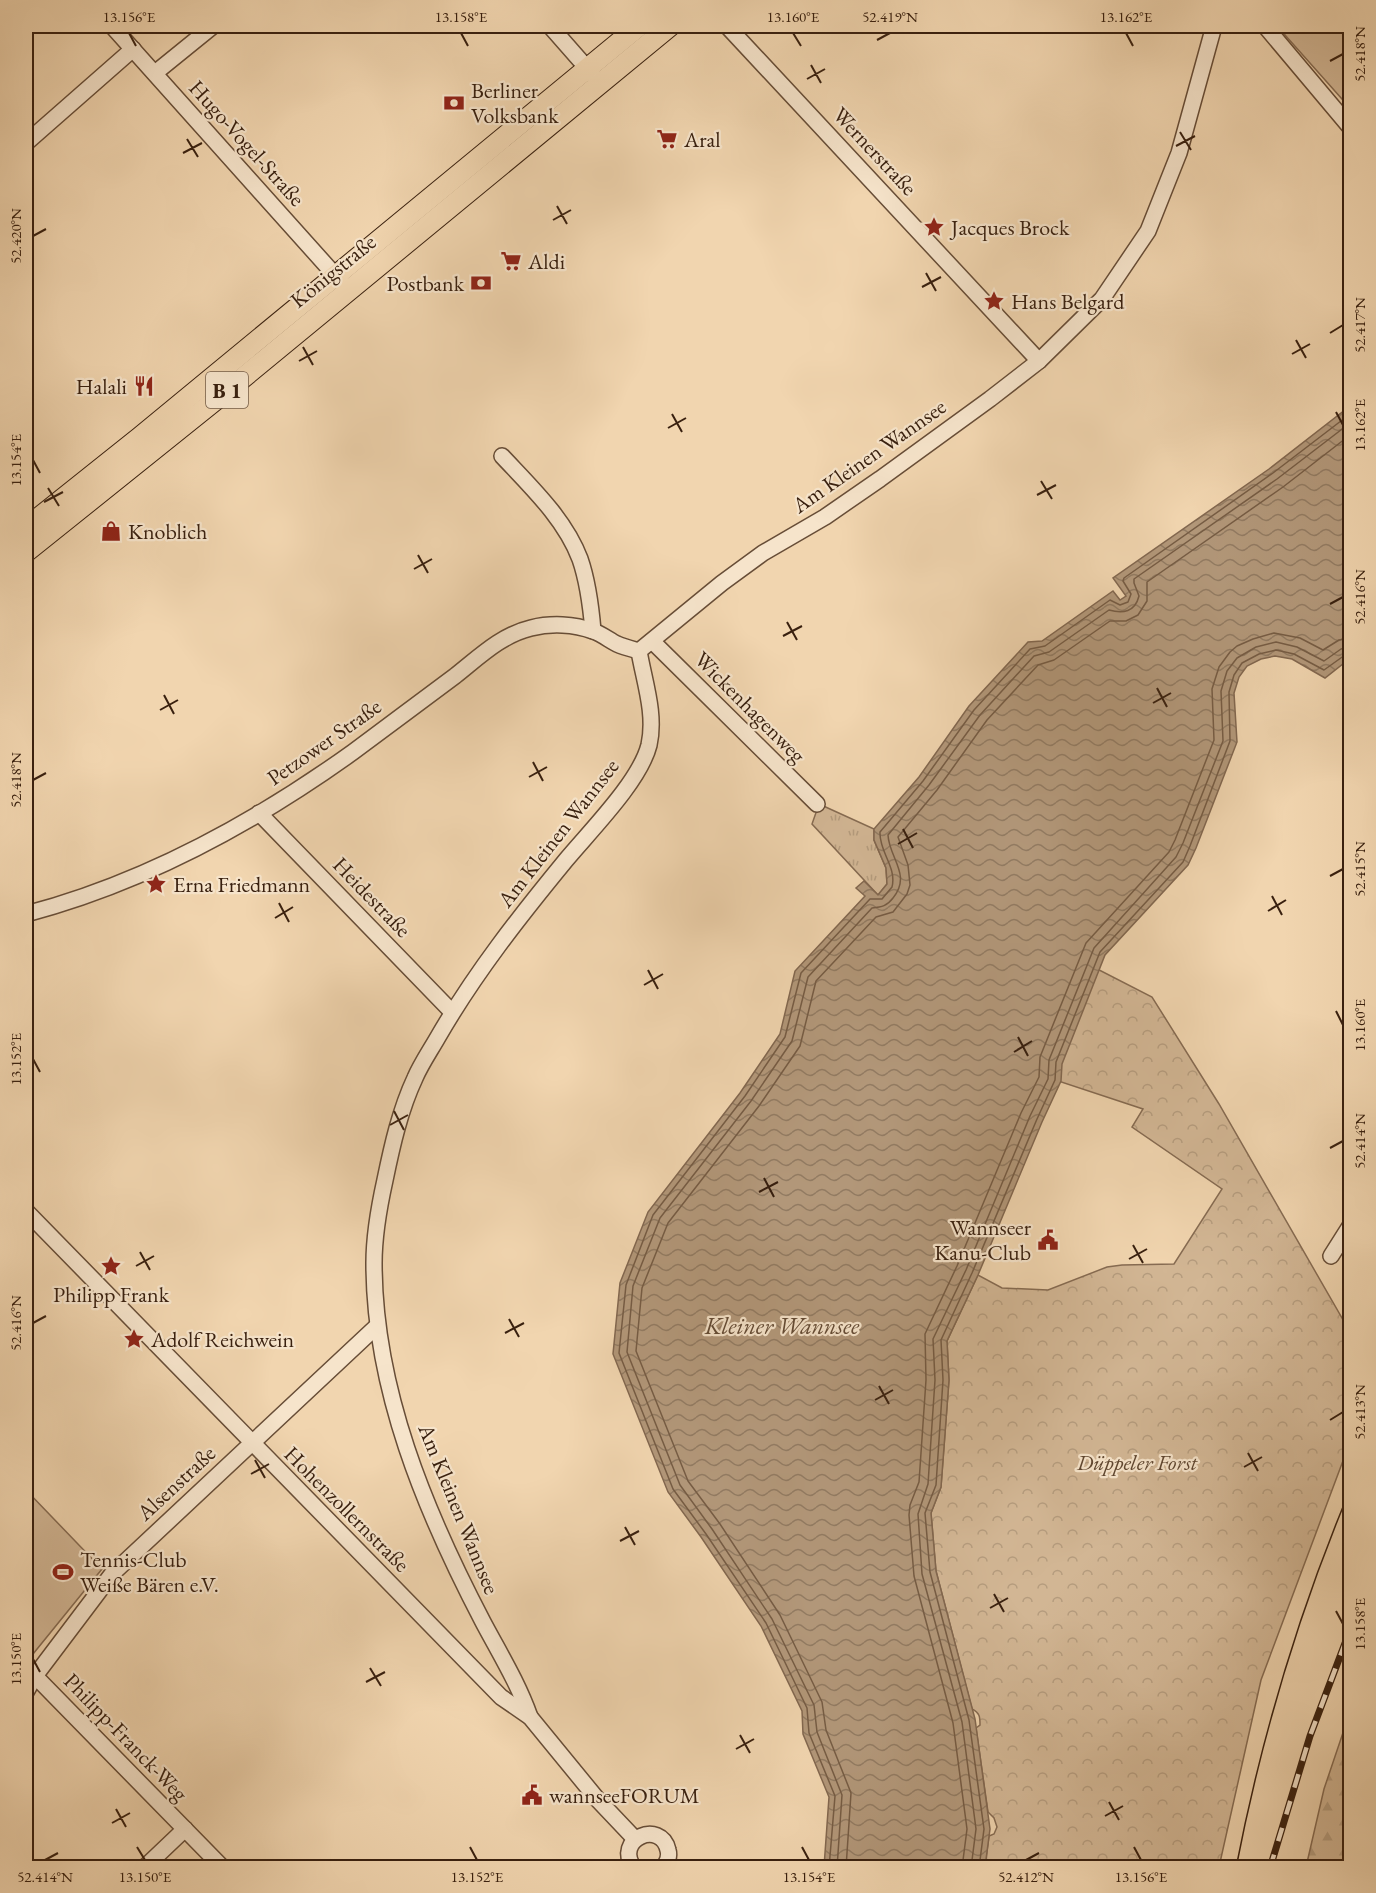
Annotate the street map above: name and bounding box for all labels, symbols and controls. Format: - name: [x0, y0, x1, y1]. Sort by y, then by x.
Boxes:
- text: 13.156°E: [103, 7, 156, 26]
- text: 13.158°E: [435, 7, 488, 26]
- text: 13.160°E: [767, 7, 820, 26]
- text: 52.419°N: [862, 7, 918, 26]
- text: 13.162°E: [1100, 7, 1153, 26]
- text: 52.418°N: [1350, 26, 1369, 82]
- street label: Hugo-Vogel-Straße: [183, 74, 312, 213]
- place label: Berliner Volksbank: [471, 76, 559, 130]
- bank icon: Berliner Volksbank: [442, 91, 466, 115]
- street label: Wernerstraße: [826, 100, 924, 202]
- place label: Aral: [683, 125, 721, 154]
- supermarket icon: Aral: [655, 127, 679, 151]
- text: 52.420°N: [6, 208, 25, 264]
- place label: Jacques Brock: [949, 213, 1070, 242]
- place icon: Jacques Brock: [922, 215, 946, 239]
- street label: Königstraße: [284, 227, 382, 314]
- place label: Aldi: [527, 247, 565, 276]
- supermarket icon: Aldi: [499, 249, 523, 273]
- place label: Postbank: [386, 269, 465, 298]
- bank icon: Postbank: [469, 271, 493, 295]
- place label: Hans Belgard: [1011, 287, 1125, 316]
- place icon: Hans Belgard: [982, 289, 1006, 313]
- text: 52.417°N: [1350, 297, 1369, 353]
- place label: Halali: [76, 372, 127, 401]
- road number: B 1: [206, 372, 248, 408]
- restaurant icon: Halali: [132, 374, 156, 398]
- street label: Am Kleinen Wannsee: [786, 392, 952, 520]
- text: 13.162°E: [1350, 398, 1369, 451]
- text: 13.154°E: [6, 433, 25, 486]
- place label: Knoblich: [128, 517, 207, 546]
- shop icon: Knoblich: [99, 519, 123, 543]
- text: 52.416°N: [1350, 569, 1369, 625]
- street label: Wickenhagenweg: [688, 645, 812, 769]
- street label: Petzower Straße: [261, 692, 387, 792]
- text: 52.418°N: [6, 752, 25, 808]
- street label: Am Kleinen Wannsee: [490, 752, 625, 914]
- text: 52.415°N: [1350, 841, 1369, 897]
- street label: Heidestraße: [326, 850, 418, 944]
- place label: Erna Friedmann: [173, 870, 311, 899]
- place icon: Erna Friedmann: [144, 872, 168, 896]
- text: 13.160°E: [1350, 998, 1369, 1051]
- text: 13.152°E: [6, 1032, 25, 1085]
- text: 52.414°N: [1350, 1113, 1369, 1169]
- place label: Wannseer Kanu-Club: [934, 1213, 1032, 1267]
- public building icon: Wannseer Kanu-Club: [1036, 1228, 1060, 1252]
- place icon: Philipp Frank: [99, 1254, 123, 1278]
- place label: Philipp Frank: [53, 1280, 170, 1309]
- text: 52.416°N: [6, 1295, 25, 1351]
- water label: Kleiner Wannsee: [704, 1310, 860, 1341]
- place label: Adolf Reichwein: [150, 1325, 294, 1354]
- place icon: Adolf Reichwein: [122, 1327, 146, 1351]
- text: 52.413°N: [1350, 1384, 1369, 1440]
- street label: Am Kleinen Wannsee: [411, 1419, 507, 1599]
- street label: Alsenstraße: [130, 1439, 222, 1528]
- street label: Hohenzollernstraße: [278, 1440, 416, 1578]
- park label: Düppeler Forst: [1076, 1448, 1199, 1477]
- place label: Tennis-Club Weiße Bären e.V.: [80, 1545, 219, 1599]
- sports icon: Tennis-Club Weiße Bären e.V.: [51, 1560, 75, 1584]
- text: 13.158°E: [1350, 1597, 1369, 1650]
- text: 13.150°E: [6, 1632, 25, 1685]
- street label: Philipp-Franck-Weg: [57, 1667, 195, 1808]
- place label: wannseeFORUM: [549, 1781, 700, 1810]
- public building icon: wannseeFORUM: [520, 1783, 544, 1807]
- text: 52.414°N: [17, 1867, 73, 1886]
- text: 13.150°E: [119, 1867, 172, 1886]
- text: 13.152°E: [451, 1867, 504, 1886]
- text: 13.154°E: [783, 1867, 836, 1886]
- text: 52.412°N: [998, 1867, 1054, 1886]
- text: 13.156°E: [1115, 1867, 1168, 1886]

